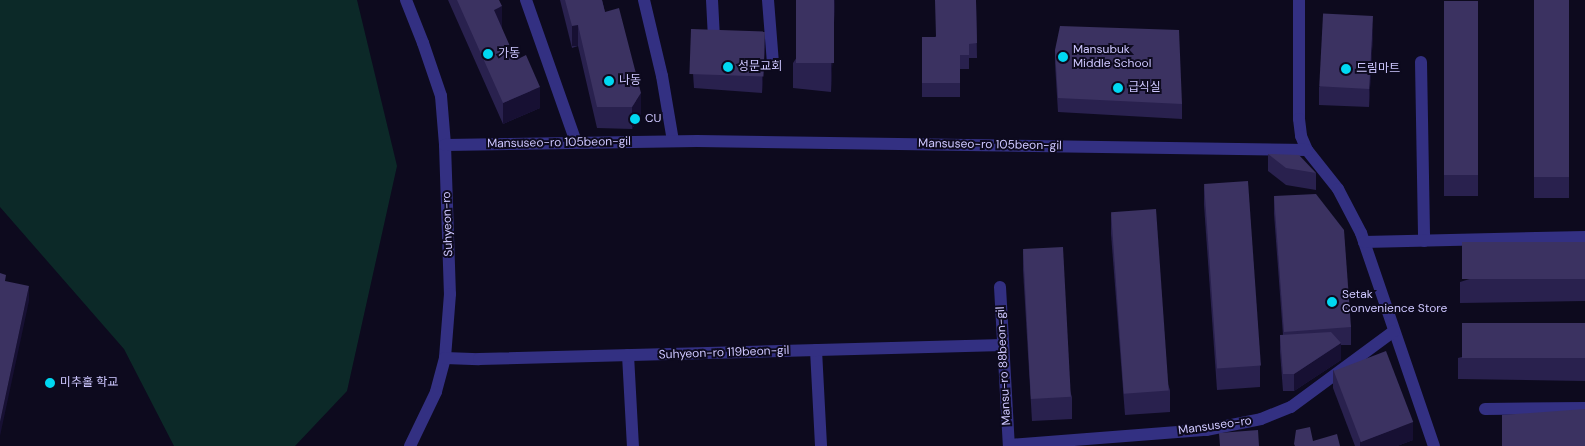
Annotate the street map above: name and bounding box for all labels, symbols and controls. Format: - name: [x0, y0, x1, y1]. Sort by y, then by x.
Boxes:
- place label: Mansubuk Middle School: [1073, 43, 1151, 71]
- place label: 가동: [498, 47, 520, 61]
- marker: 가동: [482, 48, 494, 60]
- marker: Mansubuk Middle School: [1057, 51, 1069, 63]
- place label: 성문교회: [738, 60, 782, 74]
- marker: 성문교회: [722, 61, 734, 73]
- place label: 드림마트: [1356, 62, 1400, 76]
- marker: 드림마트: [1340, 63, 1352, 75]
- place label: 나동: [619, 74, 641, 88]
- marker: 나동: [603, 75, 615, 87]
- place label: 급식실: [1128, 81, 1161, 95]
- marker: 급식실: [1112, 82, 1124, 94]
- place label: CU: [645, 112, 661, 126]
- marker: CU: [629, 113, 641, 125]
- street label: Mansuseo-ro 105beon-gil: [487, 135, 631, 151]
- street label: Mansuseo-ro 105beon-gil: [918, 137, 1062, 153]
- street label: Suhyeon-ro: [440, 191, 456, 257]
- place label: Setak Convenience Store: [1342, 288, 1447, 316]
- marker: Setak Convenience Store: [1326, 296, 1338, 308]
- street label: Mansu-ro 88beon-gil: [994, 306, 1014, 426]
- street label: Suhyeon-ro 119beon-gil: [658, 344, 790, 362]
- place label: 미추홀 학교: [60, 376, 118, 390]
- marker: 미추홀 학교: [44, 377, 56, 389]
- street label: Mansuseo-ro: [1177, 414, 1253, 438]

